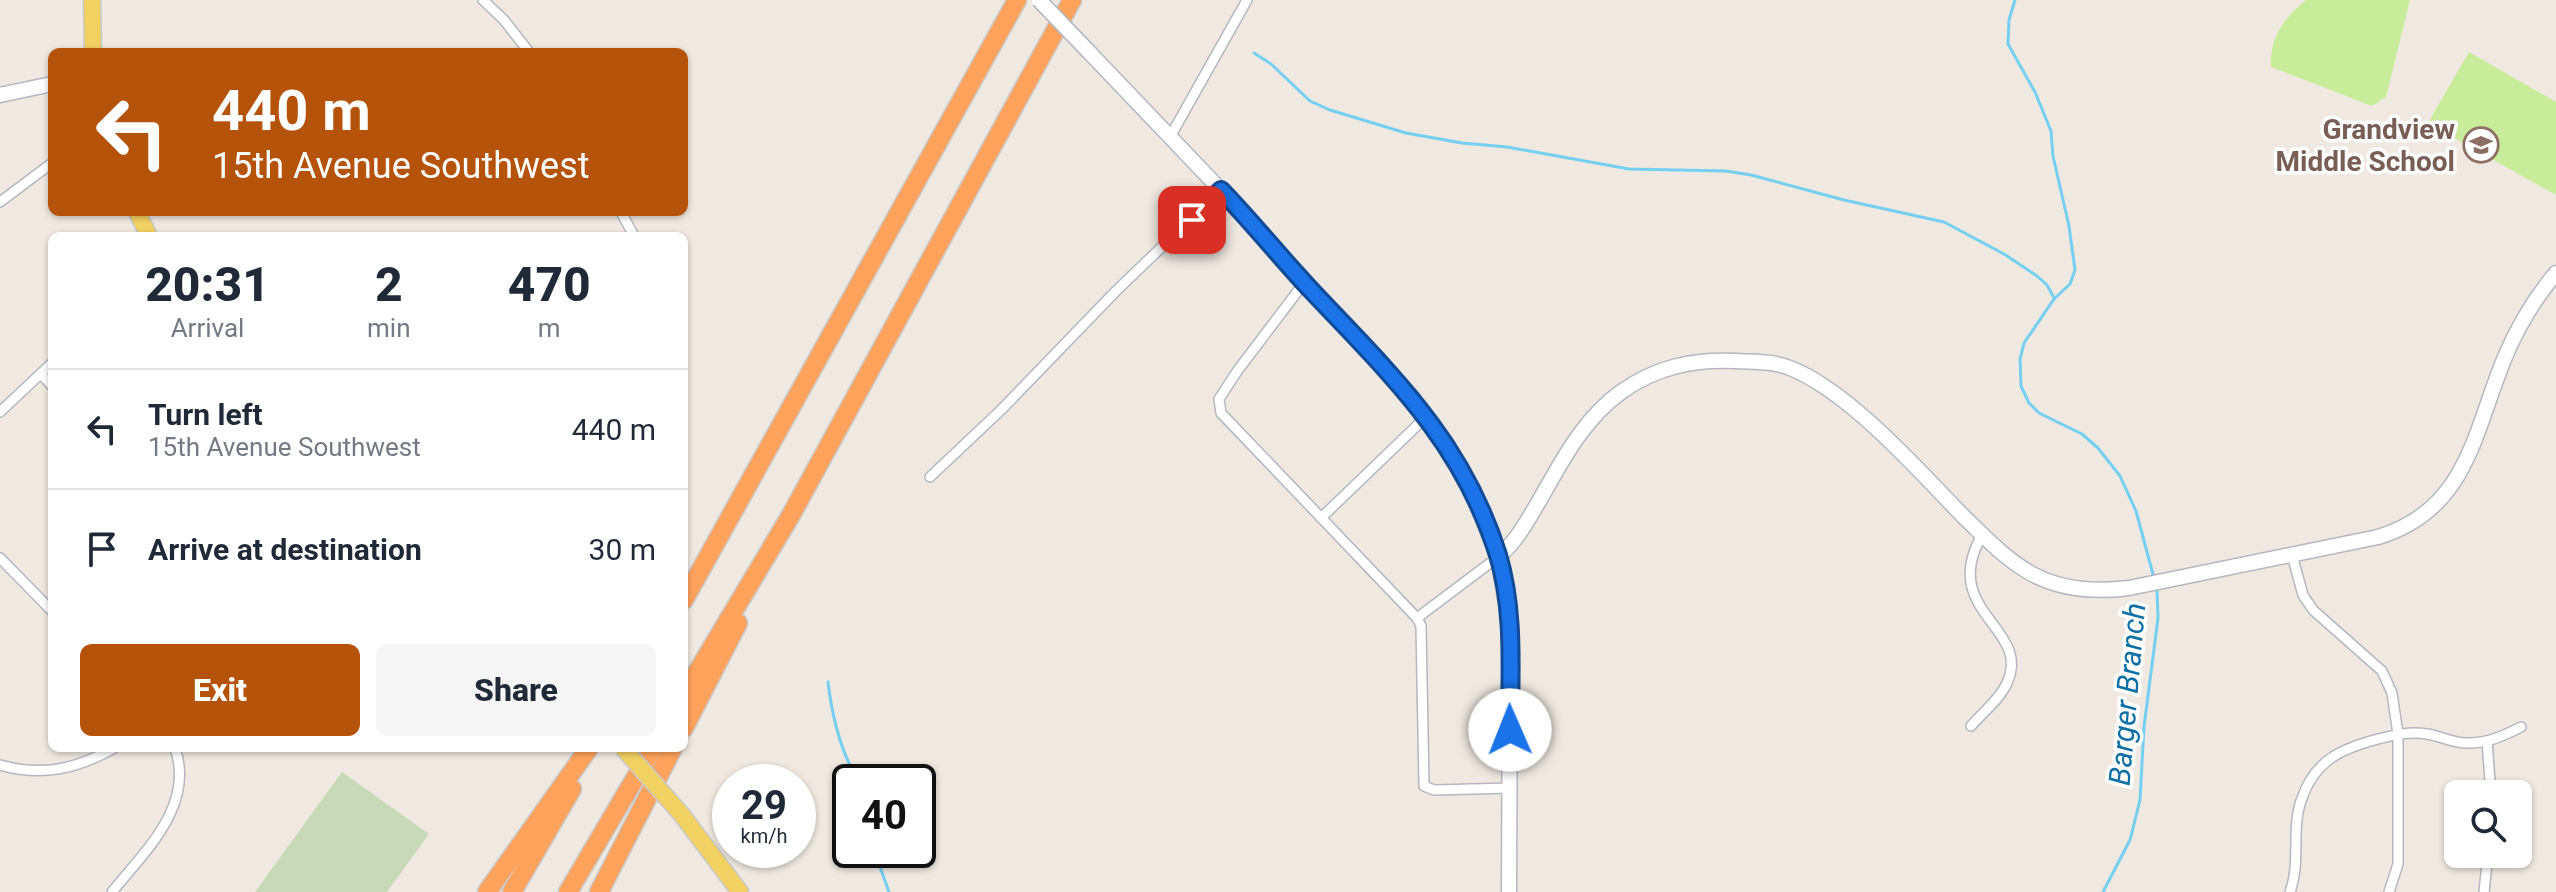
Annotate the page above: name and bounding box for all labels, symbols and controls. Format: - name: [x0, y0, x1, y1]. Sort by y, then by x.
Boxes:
- text: 440 m: [212, 78, 371, 144]
- icon: left: [80, 80, 184, 184]
- place label: Grandview Middle School: [2276, 113, 2455, 178]
- school or university icon: Grandview Middle School: [2462, 126, 2500, 164]
- text: 15th Avenue Southwest: [212, 145, 590, 187]
- pin: [1158, 186, 1226, 254]
- icon: arrive: [1170, 198, 1214, 242]
- text: 20:31: [145, 256, 270, 313]
- text: 2: [375, 256, 403, 313]
- text: 470: [508, 256, 591, 313]
- text: Arrival: [171, 313, 244, 343]
- text: min: [367, 313, 411, 343]
- text: m: [538, 313, 561, 343]
- text: Turn left: [148, 397, 263, 432]
- icon: left: [80, 407, 124, 451]
- text: 440 m: [572, 412, 656, 447]
- text: 15th Avenue Southwest: [148, 432, 421, 462]
- icon: arrive: [80, 527, 124, 571]
- text: Arrive at destination: [148, 532, 422, 567]
- text: 30 m: [589, 532, 656, 567]
- water label: Barger Branch: [2102, 601, 2152, 787]
- button: Exit: [80, 644, 360, 736]
- button: Share: [376, 644, 656, 736]
- position arrow: [1468, 688, 1552, 772]
- speed limit sign: 40: [832, 764, 936, 868]
- map controls: [2444, 780, 2532, 868]
- button: search: [2444, 780, 2532, 868]
- text: 29: [741, 782, 787, 829]
- text: km/h: [741, 824, 787, 848]

